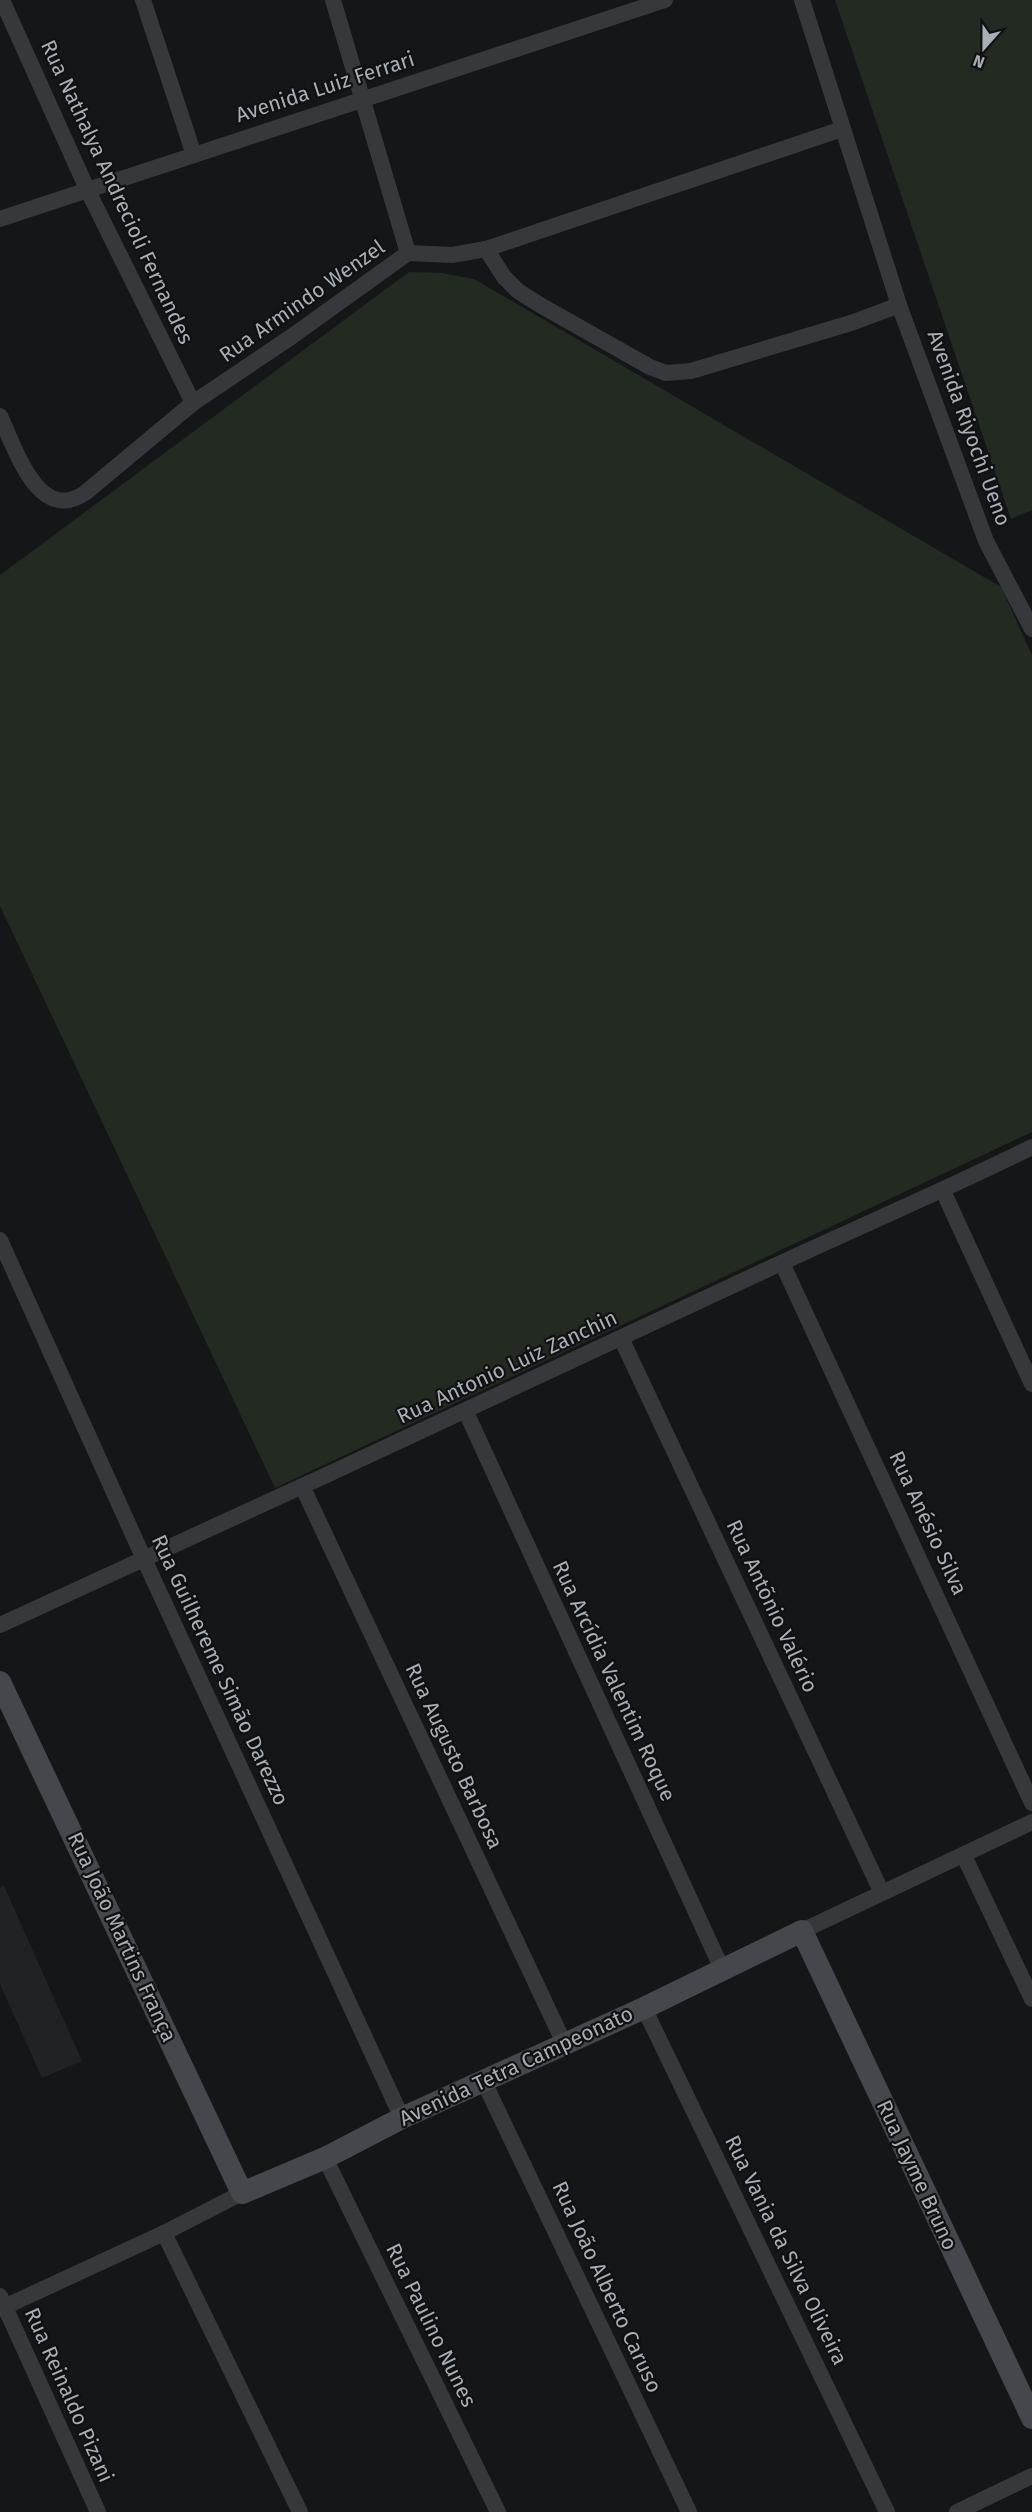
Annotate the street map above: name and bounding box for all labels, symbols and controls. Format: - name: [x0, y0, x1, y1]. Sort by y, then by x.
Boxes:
- north arrow: [954, 18, 1014, 78]
- street label: Rua Nathalya Andrecioli Fernandes: [35, 36, 199, 348]
- street label: Avenida Luiz Ferrari: [232, 46, 418, 128]
- text: N: [970, 51, 987, 72]
- street label: Rua Armindo Wenzel: [214, 234, 390, 368]
- street label: Avenida Riyochi Ueno: [921, 327, 1017, 529]
- street label: Rua Antonio Luiz Zanchin: [393, 1305, 621, 1429]
- street label: Rua Anésio Silva: [883, 1447, 973, 1599]
- street label: Rua Antõnio Valério: [721, 1515, 823, 1697]
- street label: Rua Guilhereme Simão Darezzo: [146, 1530, 294, 1810]
- street label: Rua Arcídia Valentim Roque: [547, 1556, 681, 1806]
- street label: Rua Augusto Barbosa: [400, 1659, 508, 1853]
- street label: Rua João Martins França: [62, 1828, 182, 2046]
- street label: Avenida Tetra Campeonato: [395, 2000, 637, 2132]
- street label: Rua Jayme Bruno: [871, 2096, 963, 2254]
- street label: Rua Vania da Silva Oliveira: [719, 2131, 853, 2369]
- street label: Rua João Alberto Caruso: [547, 2177, 667, 2397]
- street label: Rua Paulino Nunes: [380, 2239, 482, 2411]
- street label: Rua Reinaldo Pizani: [19, 2304, 119, 2486]

